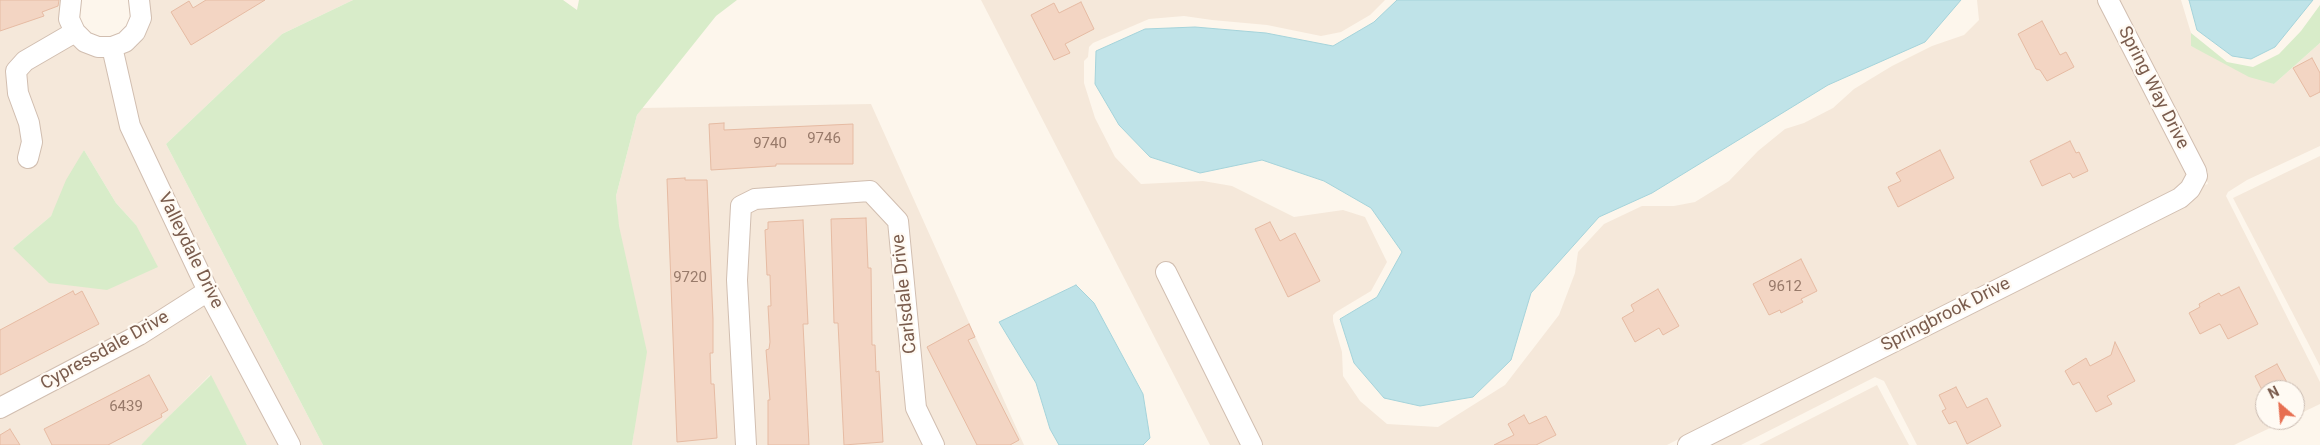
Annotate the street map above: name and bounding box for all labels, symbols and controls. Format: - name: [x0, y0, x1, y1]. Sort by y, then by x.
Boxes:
- street label: Spring Way Drive: [2113, 23, 2193, 153]
- house number: 9746: [807, 130, 841, 148]
- house number: 9740: [753, 135, 787, 153]
- street label: Valleydale Drive: [153, 190, 227, 312]
- street label: Carlsdale Drive: [888, 233, 922, 355]
- house number: 9720: [673, 269, 707, 287]
- street label: Springbrook Drive: [1878, 273, 2014, 357]
- house number: 9612: [1768, 278, 1802, 296]
- street label: Cypressdale Drive: [37, 307, 173, 395]
- north arrow: [2255, 380, 2305, 430]
- text: N: [2266, 383, 2282, 402]
- house number: 6439: [109, 398, 143, 416]

